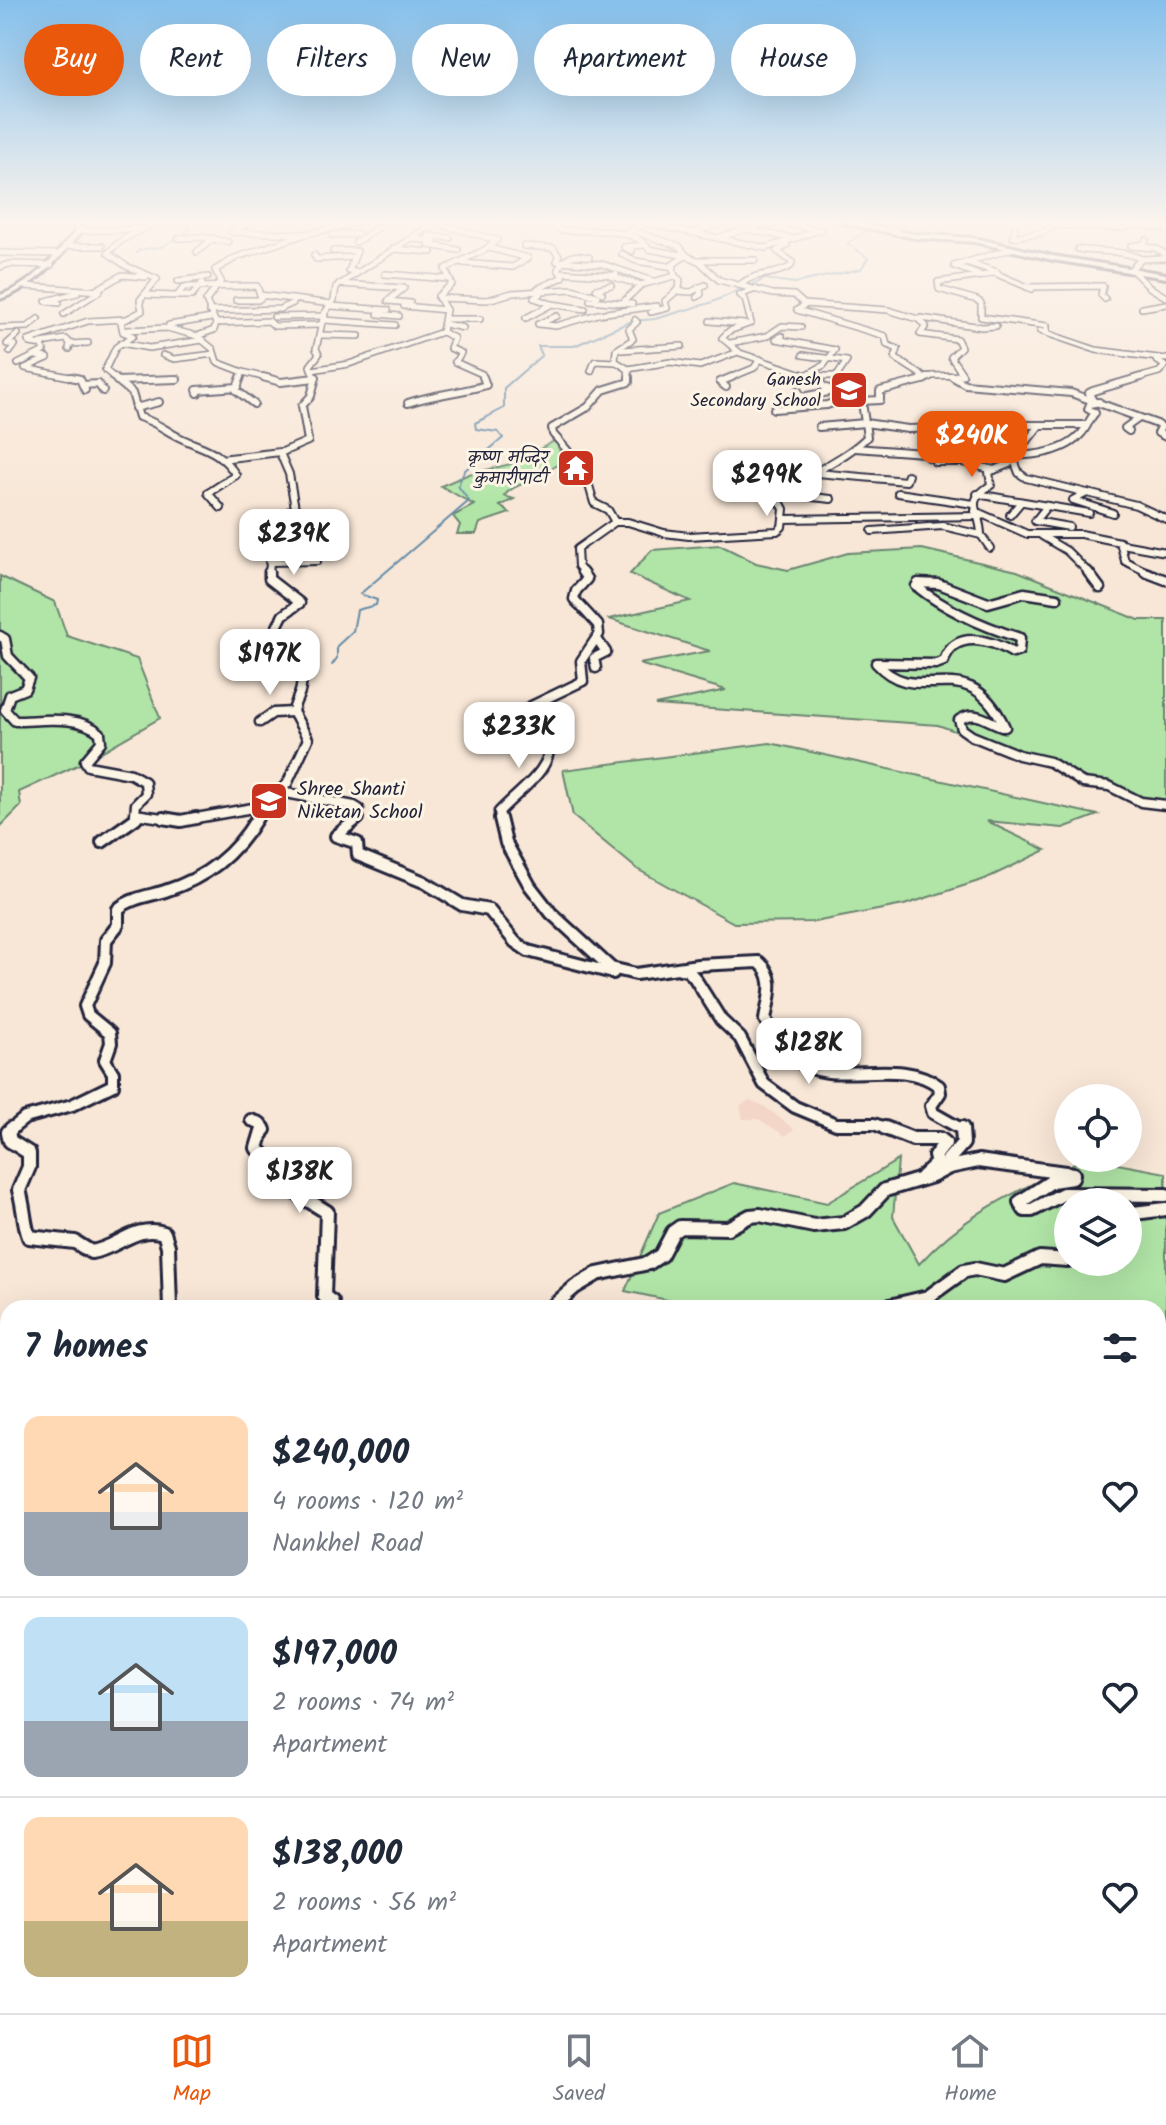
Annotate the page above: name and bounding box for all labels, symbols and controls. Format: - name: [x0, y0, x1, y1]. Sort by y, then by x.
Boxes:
- chip: Buy: [24, 24, 124, 96]
- chip: Rent: [140, 24, 251, 96]
- chip: Filters: [267, 24, 396, 96]
- chip: New: [412, 24, 518, 96]
- chip: Apartment: [534, 24, 715, 96]
- chip: House: [731, 24, 856, 96]
- place label: Ganesh Secondary School: [691, 366, 822, 416]
- school or university icon: Ganesh Secondary School: [828, 369, 870, 411]
- pin: $240K: [916, 411, 1028, 479]
- text: $240K: [935, 416, 1009, 458]
- place label: कृष्ण मन्दिर कुमारीपाटी: [468, 444, 551, 494]
- temple icon: कृष्ण मन्दिर कुमारीपाटी: [555, 447, 597, 489]
- pin: $299K: [711, 450, 823, 518]
- text: $299K: [731, 455, 803, 497]
- pin: $239K: [238, 509, 350, 577]
- text: $239K: [257, 514, 331, 556]
- pin: $197K: [214, 629, 326, 697]
- text: $197K: [238, 634, 302, 676]
- pin: $233K: [463, 702, 575, 770]
- text: $233K: [482, 707, 556, 749]
- place label: Shree Shanti Niketan School: [297, 774, 423, 829]
- school or university icon: Shree Shanti Niketan School: [248, 780, 290, 822]
- pin: $128K: [753, 1018, 865, 1086]
- text: $128K: [774, 1023, 844, 1065]
- map controls: [1054, 1084, 1142, 1276]
- button: locate: [1054, 1084, 1142, 1172]
- pin: $138K: [244, 1147, 356, 1215]
- text: $138K: [266, 1152, 334, 1194]
- button: layers: [1054, 1188, 1142, 1276]
- text: 7 homes: [24, 1321, 148, 1375]
- icon: filters: [1098, 1326, 1142, 1370]
- text: $240,000: [272, 1427, 409, 1481]
- icon: home: [88, 1448, 184, 1544]
- icon: heart: [1098, 1474, 1142, 1518]
- text: 4 rooms · 120 m²: [272, 1481, 463, 1523]
- text: Nankhel Road: [272, 1523, 422, 1565]
- text: $197,000: [272, 1628, 397, 1682]
- icon: home: [88, 1649, 184, 1745]
- icon: heart: [1098, 1675, 1142, 1719]
- text: 2 rooms · 74 m²: [272, 1682, 454, 1724]
- text: Apartment: [272, 1724, 387, 1766]
- text: $138,000: [272, 1828, 402, 1882]
- icon: home: [88, 1849, 184, 1945]
- icon: heart: [1098, 1875, 1142, 1919]
- text: 2 rooms · 56 m²: [272, 1882, 456, 1924]
- text: Apartment: [272, 1924, 387, 1966]
- tab: Map: [170, 2029, 214, 2112]
- tab: Saved: [553, 2029, 605, 2112]
- tab: Home: [944, 2029, 996, 2112]

